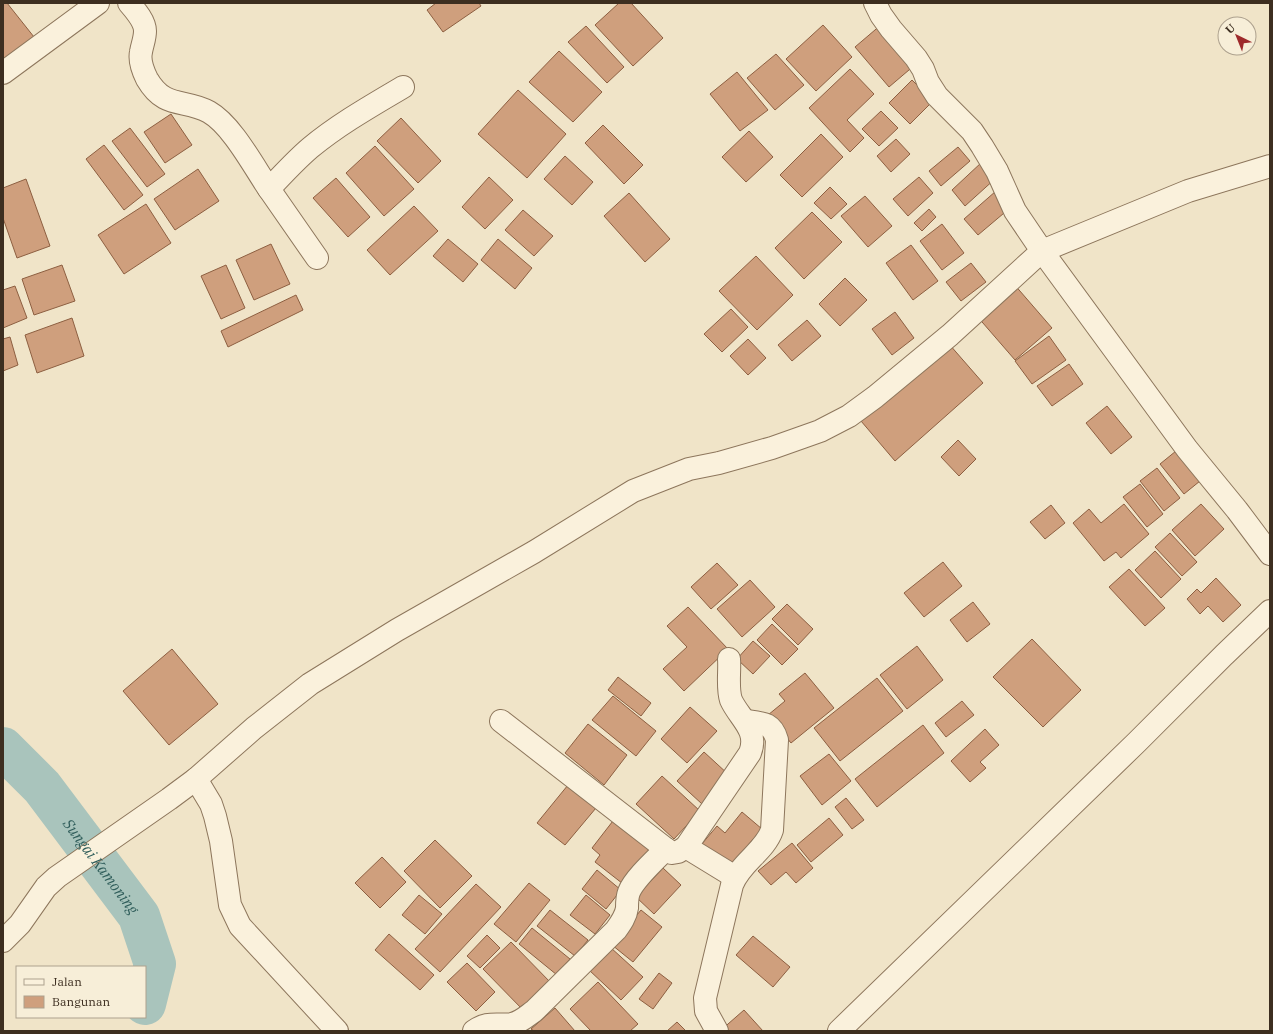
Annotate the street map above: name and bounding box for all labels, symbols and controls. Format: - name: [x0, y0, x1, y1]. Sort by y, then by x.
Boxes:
- north arrow: [1217, 16, 1257, 56]
- text: U: [1222, 20, 1238, 37]
- water label: Sungai Kamoning: [59, 814, 144, 918]
- legend: [16, 966, 146, 1018]
- text: Jalan: [52, 974, 82, 989]
- text: Bangunan: [52, 994, 110, 1009]

